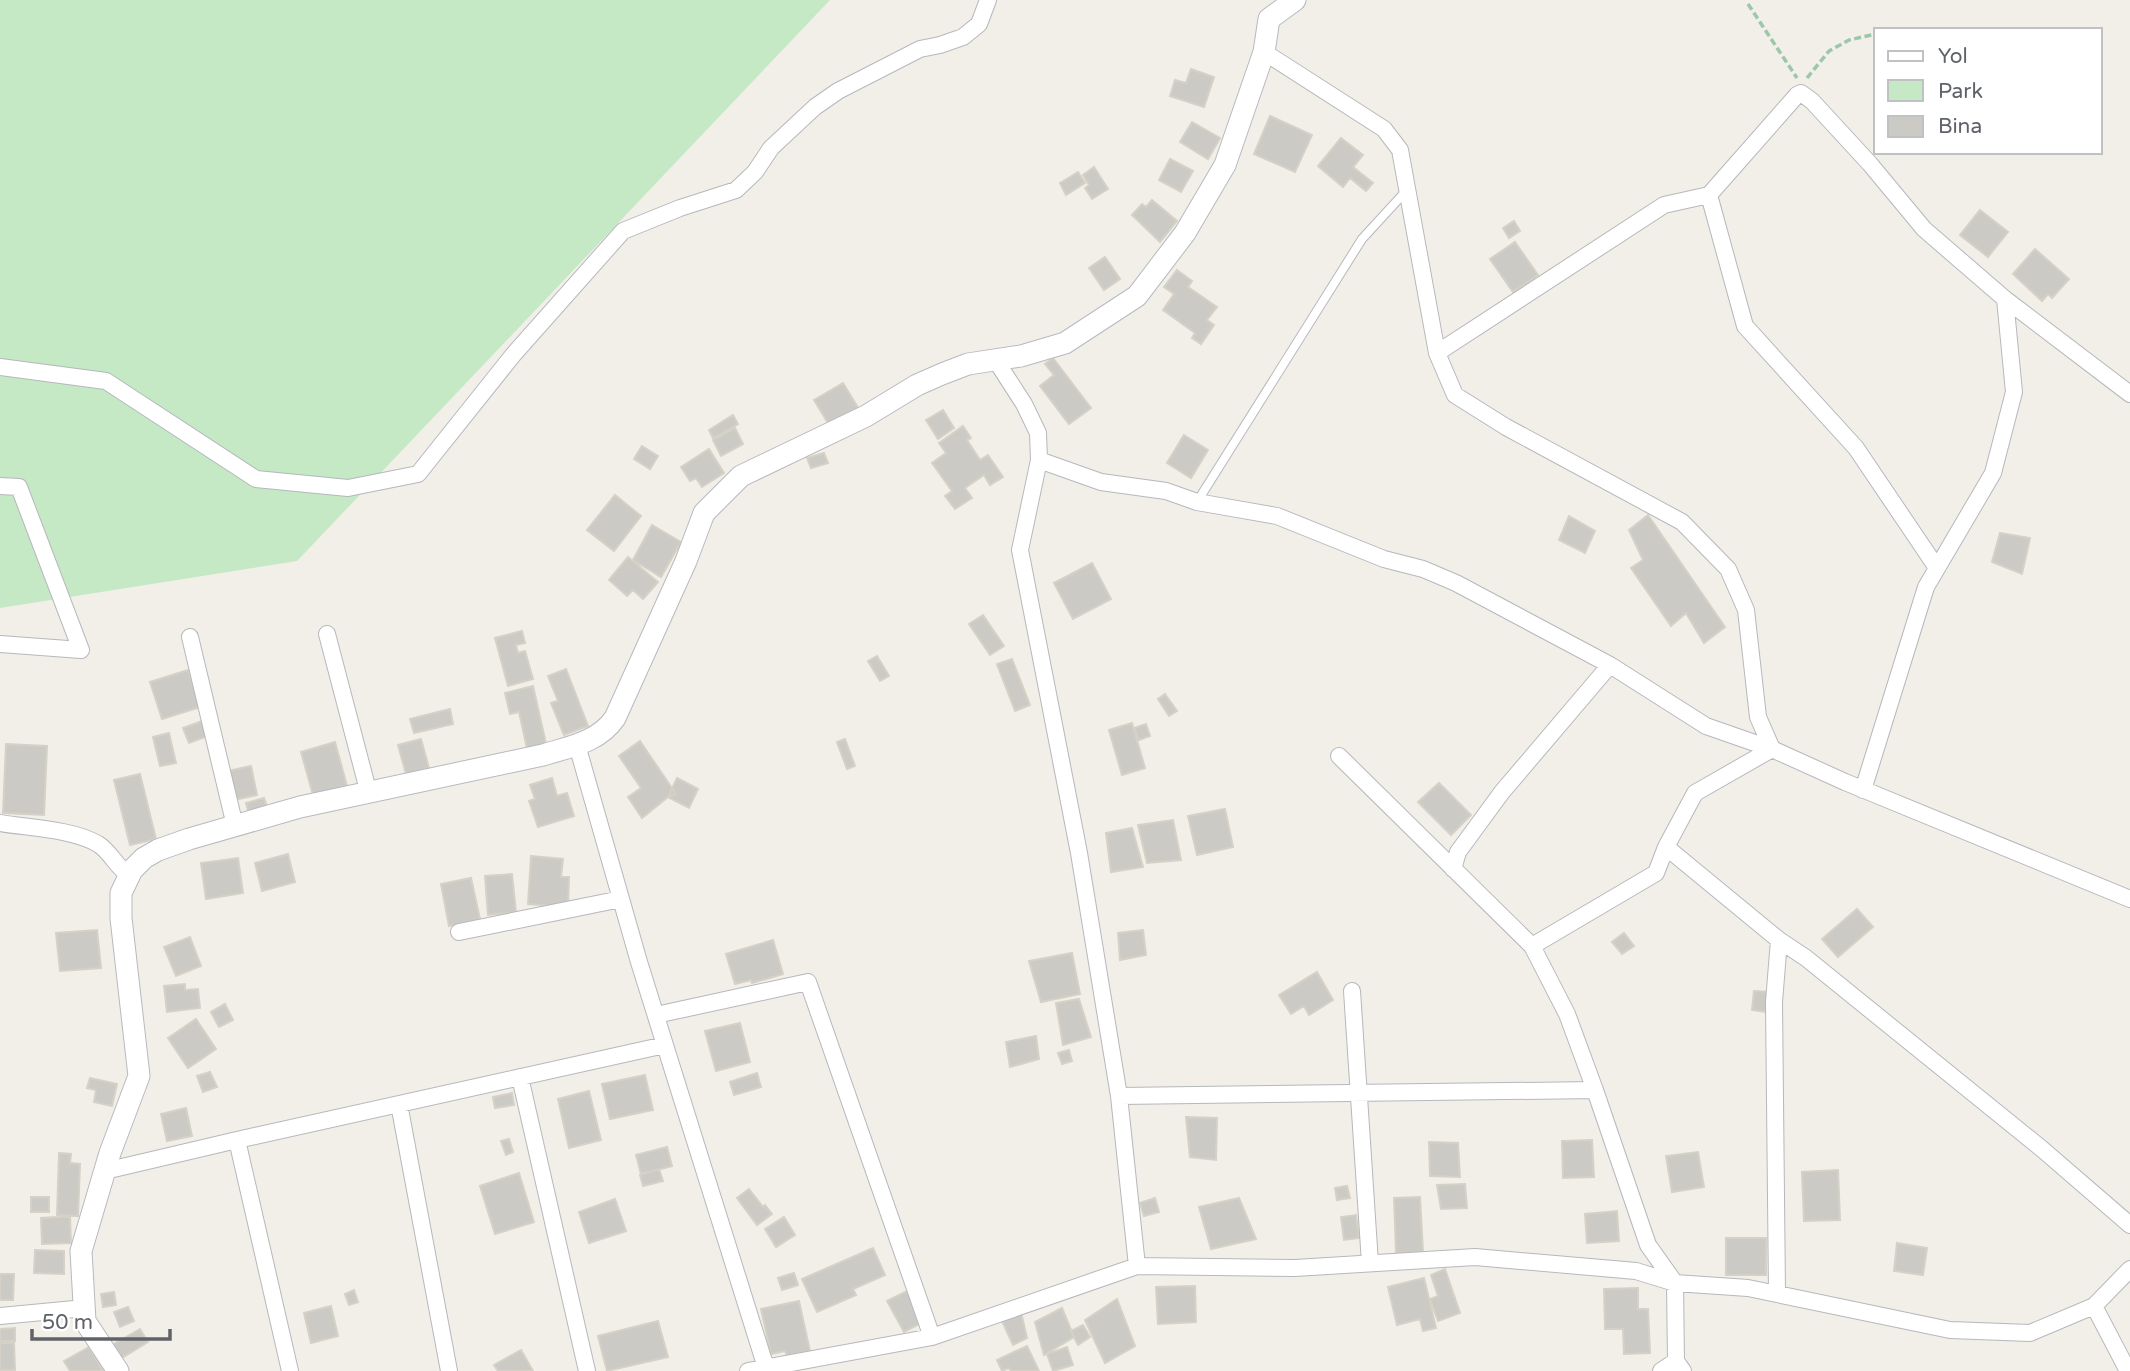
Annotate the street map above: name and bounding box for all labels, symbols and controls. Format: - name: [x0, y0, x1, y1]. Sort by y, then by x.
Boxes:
- legend: [1874, 28, 2102, 154]
- text: Yol: [1938, 44, 1968, 69]
- text: Park: [1938, 79, 1983, 104]
- text: Bina: [1938, 114, 1982, 139]
- scale bar: [32, 1298, 170, 1342]
- text: 50 m: [42, 1310, 93, 1335]

